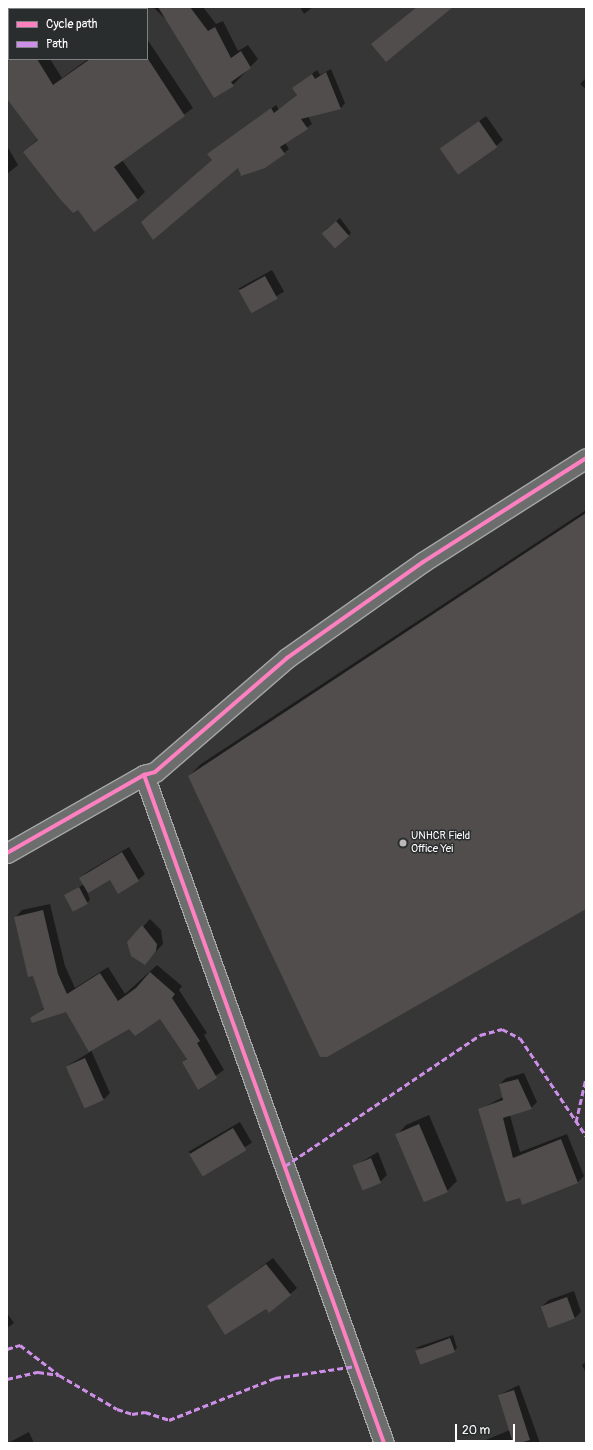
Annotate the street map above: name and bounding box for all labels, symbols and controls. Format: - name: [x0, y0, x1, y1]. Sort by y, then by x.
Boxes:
- legend: [8, 8, 148, 60]
- text: Cycle path: [46, 17, 97, 32]
- text: Path: [46, 37, 68, 52]
- place label: UNHCR Field Office Yei: [411, 830, 470, 856]
- marker: UNHCR Field Office Yei: [398, 838, 408, 848]
- scale bar: [457, 1416, 517, 1442]
- text: 20 m: [462, 1423, 490, 1438]

